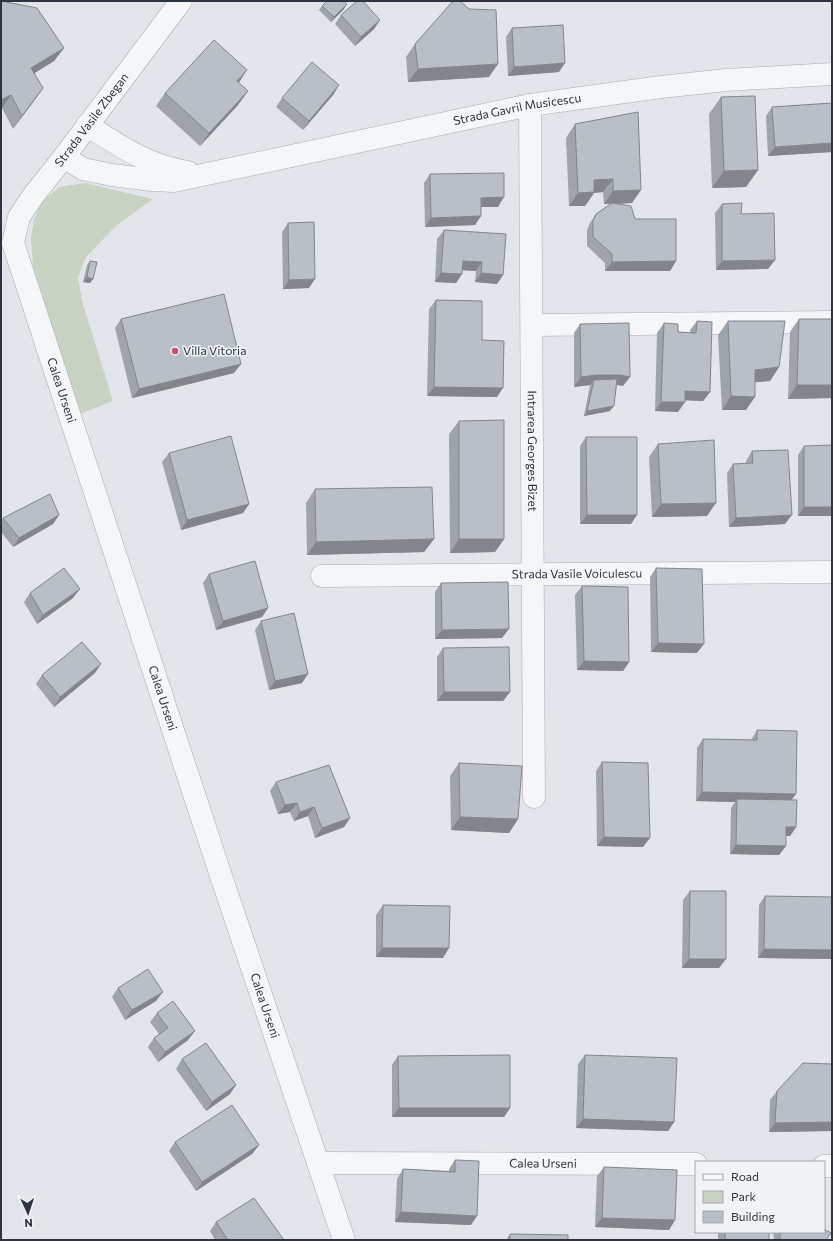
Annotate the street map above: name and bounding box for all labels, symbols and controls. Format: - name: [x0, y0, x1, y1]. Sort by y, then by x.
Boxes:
- street label: Strada Vasile Zbegan: [51, 70, 131, 169]
- street label: Strada Gavril Musicescu: [452, 90, 582, 127]
- place label: Villa Vitoria: [183, 343, 246, 357]
- marker: Villa Vitoria: [170, 346, 180, 356]
- street label: Calea Urseni: [45, 356, 80, 424]
- street label: Intrarea Georges Bizet: [526, 390, 540, 512]
- street label: Strada Vasile Voiculescu: [512, 565, 642, 581]
- street label: Calea Urseni: [146, 663, 181, 732]
- street label: Calea Urseni: [248, 971, 283, 1039]
- street label: Calea Urseni: [509, 1156, 577, 1170]
- legend: [695, 1161, 825, 1233]
- text: Road: [731, 1169, 759, 1183]
- text: Park: [731, 1189, 757, 1203]
- north arrow: [8, 1193, 48, 1233]
- text: Building: [731, 1209, 775, 1223]
- text: N: [24, 1217, 33, 1230]

